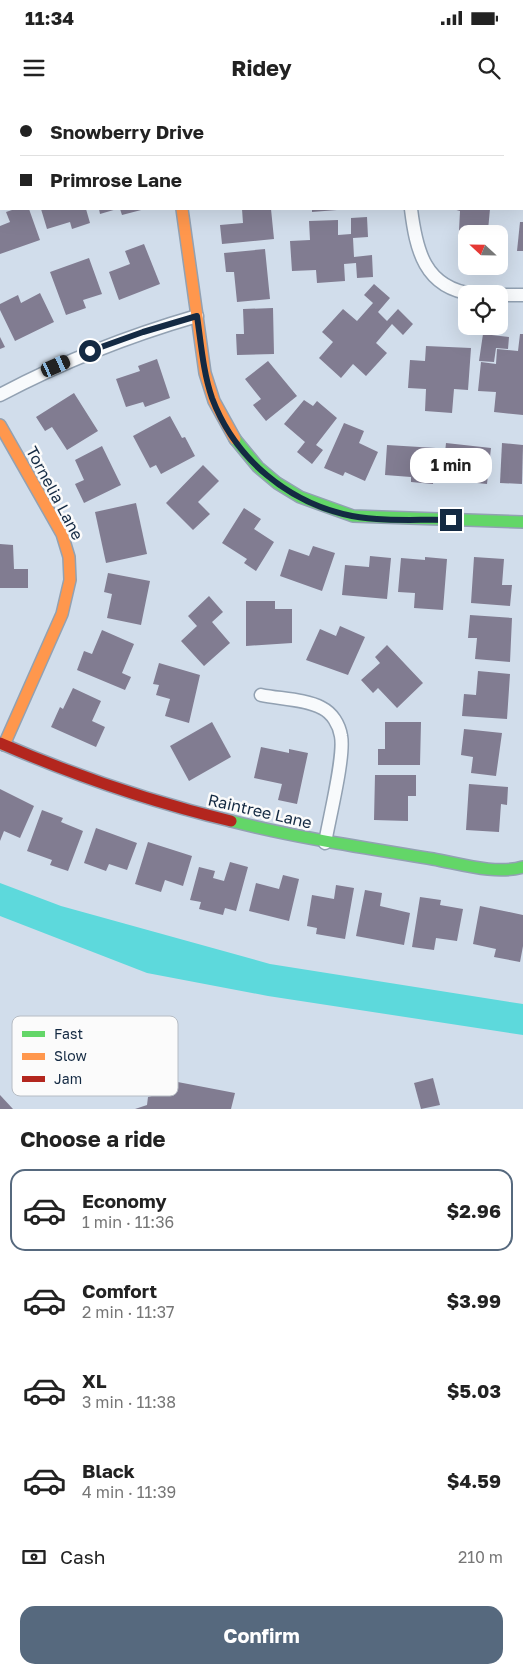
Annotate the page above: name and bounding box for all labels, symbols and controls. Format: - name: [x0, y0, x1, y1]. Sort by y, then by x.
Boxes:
- text: 11:34: [25, 6, 74, 29]
- icon: menu: [20, 54, 48, 82]
- text: Ridey: [231, 54, 292, 81]
- icon: search: [475, 54, 503, 82]
- text: Snowberry Drive: [50, 120, 204, 143]
- text: Primrose Lane: [50, 168, 182, 191]
- north arrow: [458, 225, 508, 275]
- map controls: [458, 225, 508, 335]
- button: locate: [458, 285, 508, 335]
- route start: [79, 340, 101, 362]
- car: [39, 353, 72, 379]
- street label: Tornelia Lane: [22, 443, 88, 543]
- callout: 1 min: [410, 448, 492, 482]
- text: 1 min: [431, 455, 471, 475]
- route end: [440, 509, 462, 531]
- street label: Raintree Lane: [206, 789, 314, 833]
- legend: [12, 1016, 178, 1096]
- text: Fast: [54, 1025, 83, 1042]
- text: Slow: [54, 1047, 87, 1064]
- text: Jam: [54, 1070, 82, 1087]
- text: Choose a ride: [20, 1125, 166, 1152]
- icon: car: [22, 1188, 67, 1233]
- text: Economy: [82, 1189, 167, 1212]
- text: $2.96: [446, 1199, 501, 1222]
- text: 1 min · 11:36: [82, 1212, 174, 1232]
- icon: car: [22, 1278, 67, 1323]
- text: Comfort: [82, 1279, 157, 1302]
- text: $3.99: [446, 1289, 501, 1312]
- text: 2 min · 11:37: [82, 1302, 175, 1322]
- icon: car: [22, 1368, 67, 1413]
- text: XL: [82, 1369, 107, 1392]
- text: $5.03: [447, 1379, 501, 1402]
- text: 3 min · 11:38: [82, 1392, 176, 1412]
- icon: car: [22, 1458, 67, 1503]
- text: Black: [82, 1459, 135, 1482]
- text: $4.59: [447, 1469, 501, 1492]
- text: 4 min · 11:39: [82, 1482, 176, 1502]
- icon: cash: [20, 1543, 48, 1571]
- text: Cash: [60, 1545, 105, 1568]
- text: 210 m: [458, 1547, 503, 1567]
- button: Confirm: [20, 1606, 503, 1664]

